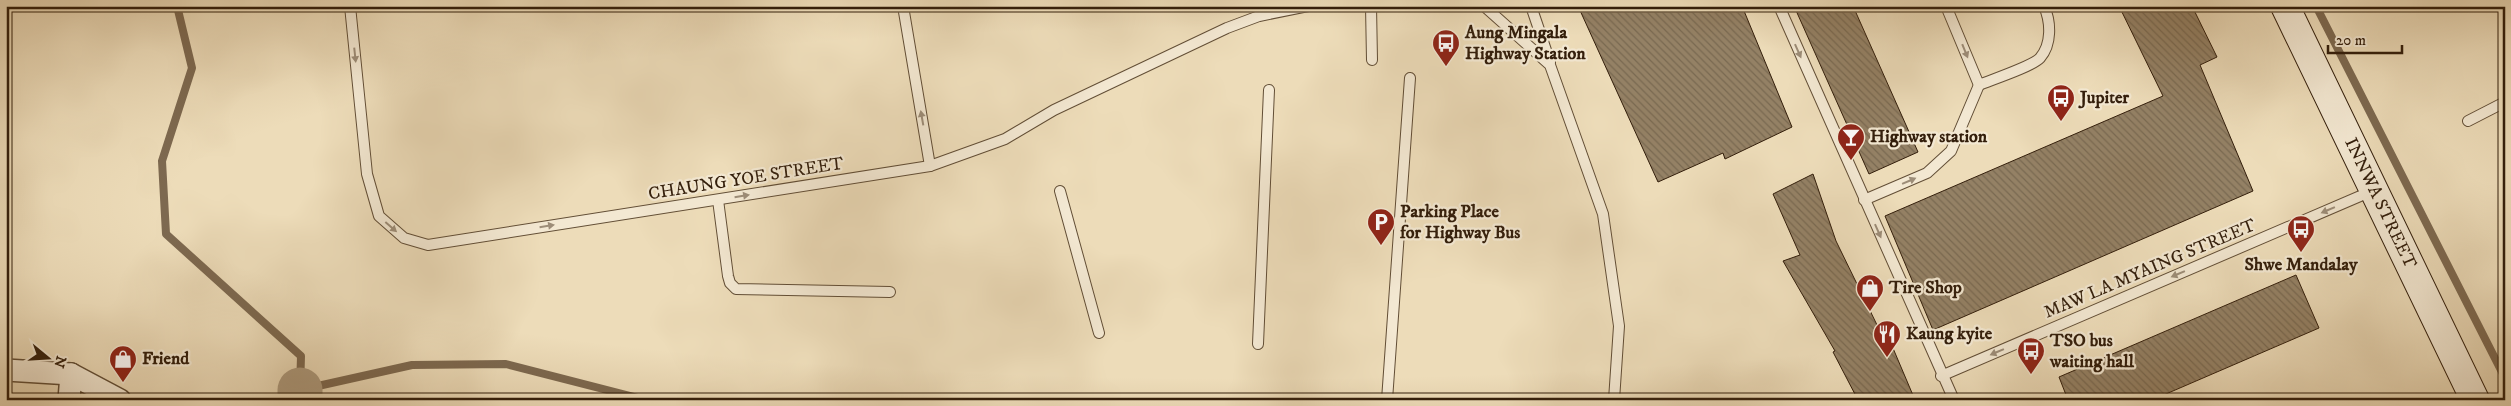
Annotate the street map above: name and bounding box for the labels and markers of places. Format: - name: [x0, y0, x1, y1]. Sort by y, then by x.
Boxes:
- place label: Aung Mingala Highway Station: [1464, 22, 1586, 65]
- bus stop icon: Aung Mingala Highway Station: [1431, 28, 1461, 67]
- bus stop icon: Jupiter: [2046, 83, 2076, 122]
- place label: Jupiter: [2078, 87, 2129, 109]
- bar icon: Highway station: [1836, 122, 1866, 161]
- place label: Highway station: [1870, 126, 1988, 148]
- place label: Parking Place for Highway Bus: [1399, 201, 1520, 244]
- parking icon: Parking Place for Highway Bus: [1366, 207, 1396, 246]
- bus stop icon: Shwe Mandalay: [2286, 214, 2316, 253]
- place label: Shwe Mandalay: [2244, 254, 2358, 276]
- shop icon: Tire Shop: [1855, 273, 1885, 312]
- place label: Tire Shop: [1888, 277, 1962, 299]
- restaurant icon: Kaung kyite: [1872, 319, 1902, 358]
- place label: Kaung kyite: [1906, 323, 1993, 345]
- place label: TSO bus waiting hall: [2049, 330, 2135, 373]
- bus stop icon: TSO bus waiting hall: [2016, 336, 2046, 375]
- shop icon: Friend: [108, 344, 138, 383]
- place label: Friend: [142, 348, 190, 370]

